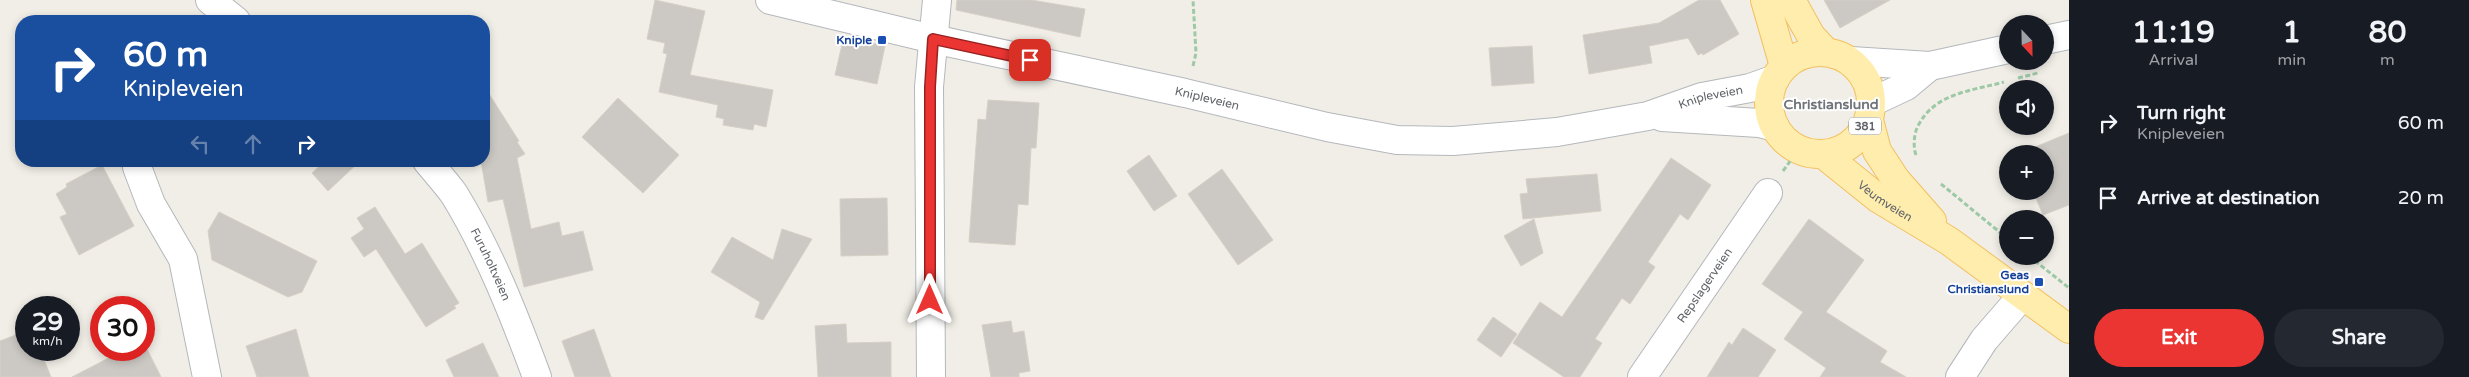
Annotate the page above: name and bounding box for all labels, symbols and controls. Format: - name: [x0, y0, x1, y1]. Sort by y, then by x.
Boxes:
- text: 11:19: [2132, 14, 2215, 51]
- text: 1: [2282, 14, 2301, 51]
- text: 80: [2369, 14, 2406, 51]
- north arrow: [1999, 15, 2054, 70]
- map controls: [1999, 15, 2054, 265]
- place label: Kniple: [836, 33, 872, 48]
- text: 60 m: [123, 34, 208, 76]
- marker: Kniple: [876, 34, 888, 46]
- icon: right: [40, 35, 105, 100]
- pin: [1009, 39, 1051, 81]
- icon: arrive: [1016, 46, 1044, 74]
- text: Arrival: [2149, 50, 2198, 70]
- text: min: [2278, 50, 2306, 70]
- text: m: [2380, 50, 2395, 70]
- text: Knipleveien: [123, 76, 244, 102]
- button: sound: [1999, 80, 2054, 135]
- street label: Knipleveien: [1677, 82, 1744, 112]
- street label: Knipleveien: [1174, 84, 1241, 113]
- district label: Christianslund: [1783, 96, 1879, 113]
- text: Turn right: [2137, 102, 2225, 124]
- icon: right: [2094, 109, 2122, 137]
- text: 60 m: [2398, 112, 2444, 134]
- road number: 381: [1849, 118, 1881, 134]
- text: Knipleveien: [2137, 124, 2225, 144]
- icon: left: [186, 130, 214, 158]
- icon: ahead: [239, 130, 267, 158]
- icon: right: [292, 130, 320, 158]
- button: +: [1999, 145, 2054, 200]
- street label: Veumveien: [1855, 178, 1915, 224]
- icon: arrive: [2094, 184, 2122, 212]
- text: Arrive at destination: [2137, 187, 2320, 209]
- text: 20 m: [2398, 187, 2444, 209]
- button: −: [1999, 210, 2054, 265]
- street label: Furuholtveien: [468, 226, 513, 303]
- street label: Repslagerveien: [1674, 245, 1735, 326]
- place label: Geas Christianslund: [1947, 268, 2029, 296]
- position arrow: [903, 273, 955, 325]
- marker: Geas Christianslund: [2033, 276, 2045, 288]
- speed limit sign: 30: [90, 296, 155, 361]
- text: 29: [32, 307, 63, 337]
- button: Exit: [2094, 309, 2264, 367]
- button: Share: [2274, 309, 2444, 367]
- text: km/h: [32, 334, 63, 348]

